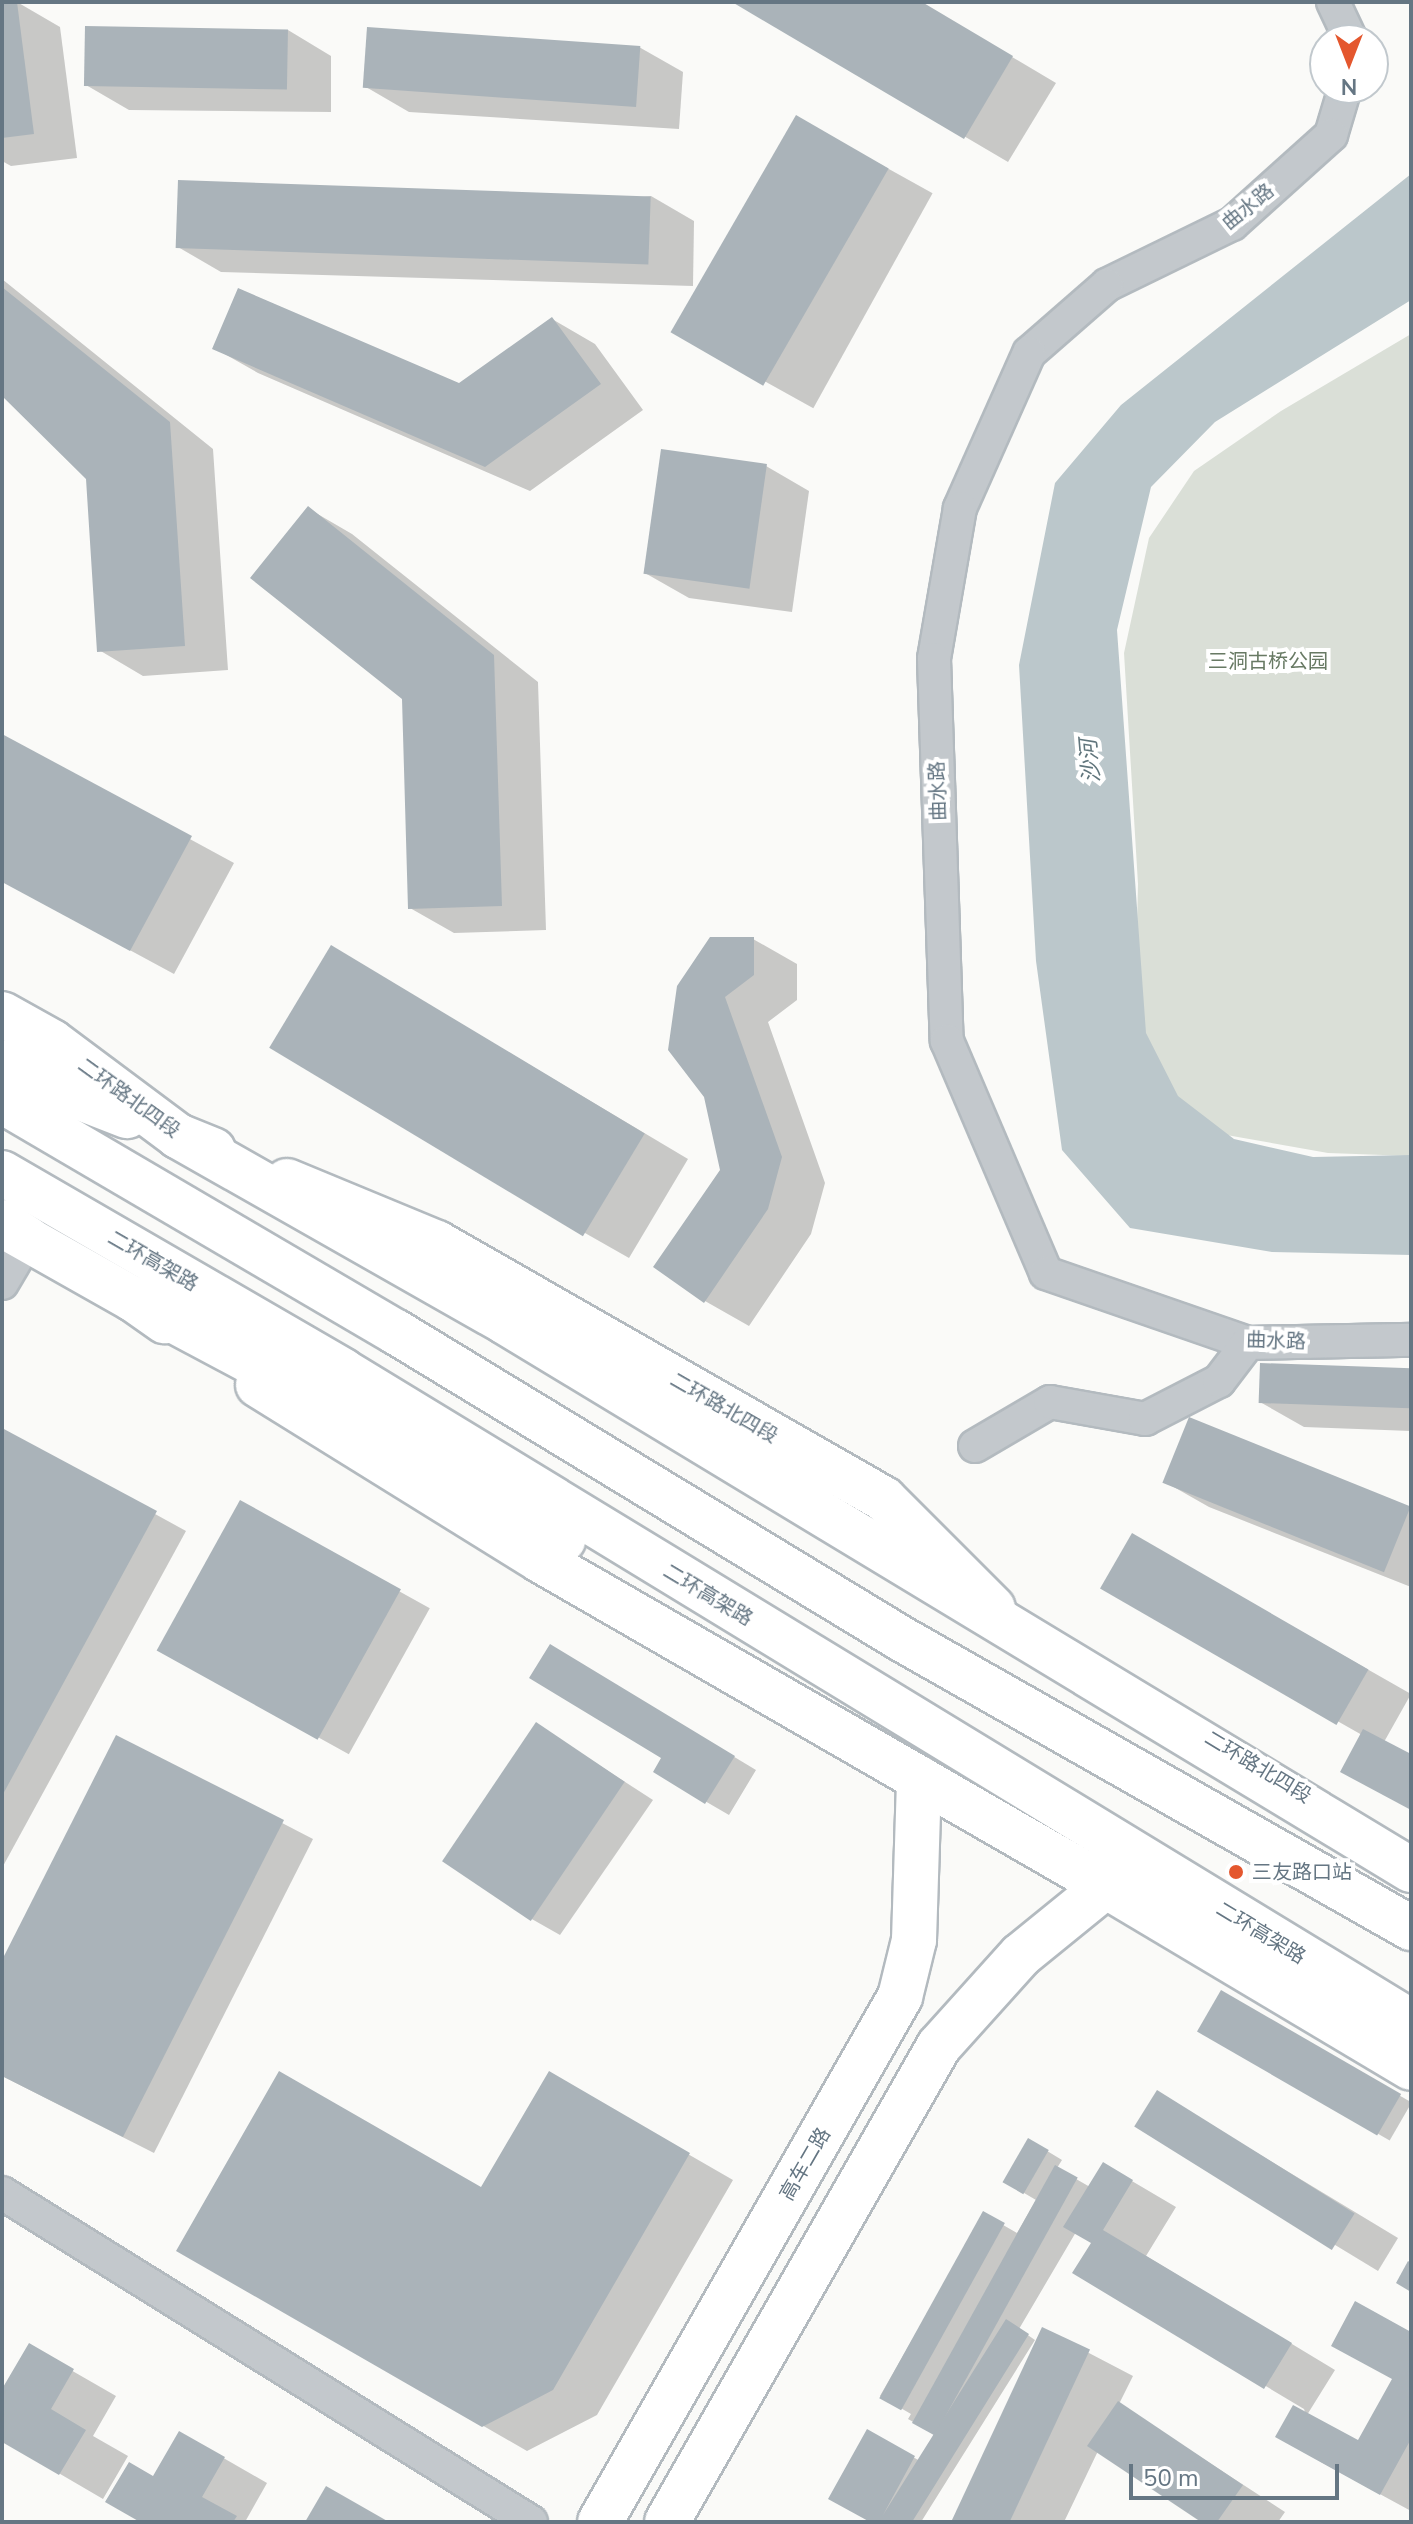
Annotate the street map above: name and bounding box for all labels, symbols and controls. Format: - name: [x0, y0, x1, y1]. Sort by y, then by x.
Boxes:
- north arrow: [1309, 24, 1389, 104]
- text: N: [1341, 71, 1357, 101]
- street label: 曲水路: [1217, 179, 1279, 235]
- park label: 三洞古桥公园: [1208, 649, 1328, 673]
- water label: 沙河: [1076, 738, 1106, 784]
- street label: 曲水路: [925, 761, 951, 821]
- street label: 二环路北四段: [73, 1053, 185, 1143]
- street label: 二环高架路: [104, 1226, 202, 1296]
- street label: 曲水路: [1246, 1328, 1306, 1354]
- street label: 二环路北四段: [666, 1368, 782, 1448]
- street label: 二环高架路: [659, 1559, 757, 1631]
- street label: 二环路北四段: [1200, 1726, 1316, 1808]
- place label: 三友路口站: [1252, 1860, 1352, 1884]
- marker: 三友路口站: [1227, 1863, 1245, 1881]
- street label: 二环高架路: [1212, 1897, 1310, 1969]
- street label: 高车二路: [775, 2123, 835, 2205]
- scale bar: [1133, 2448, 1343, 2498]
- text: 50 m: [1143, 2462, 1199, 2494]

